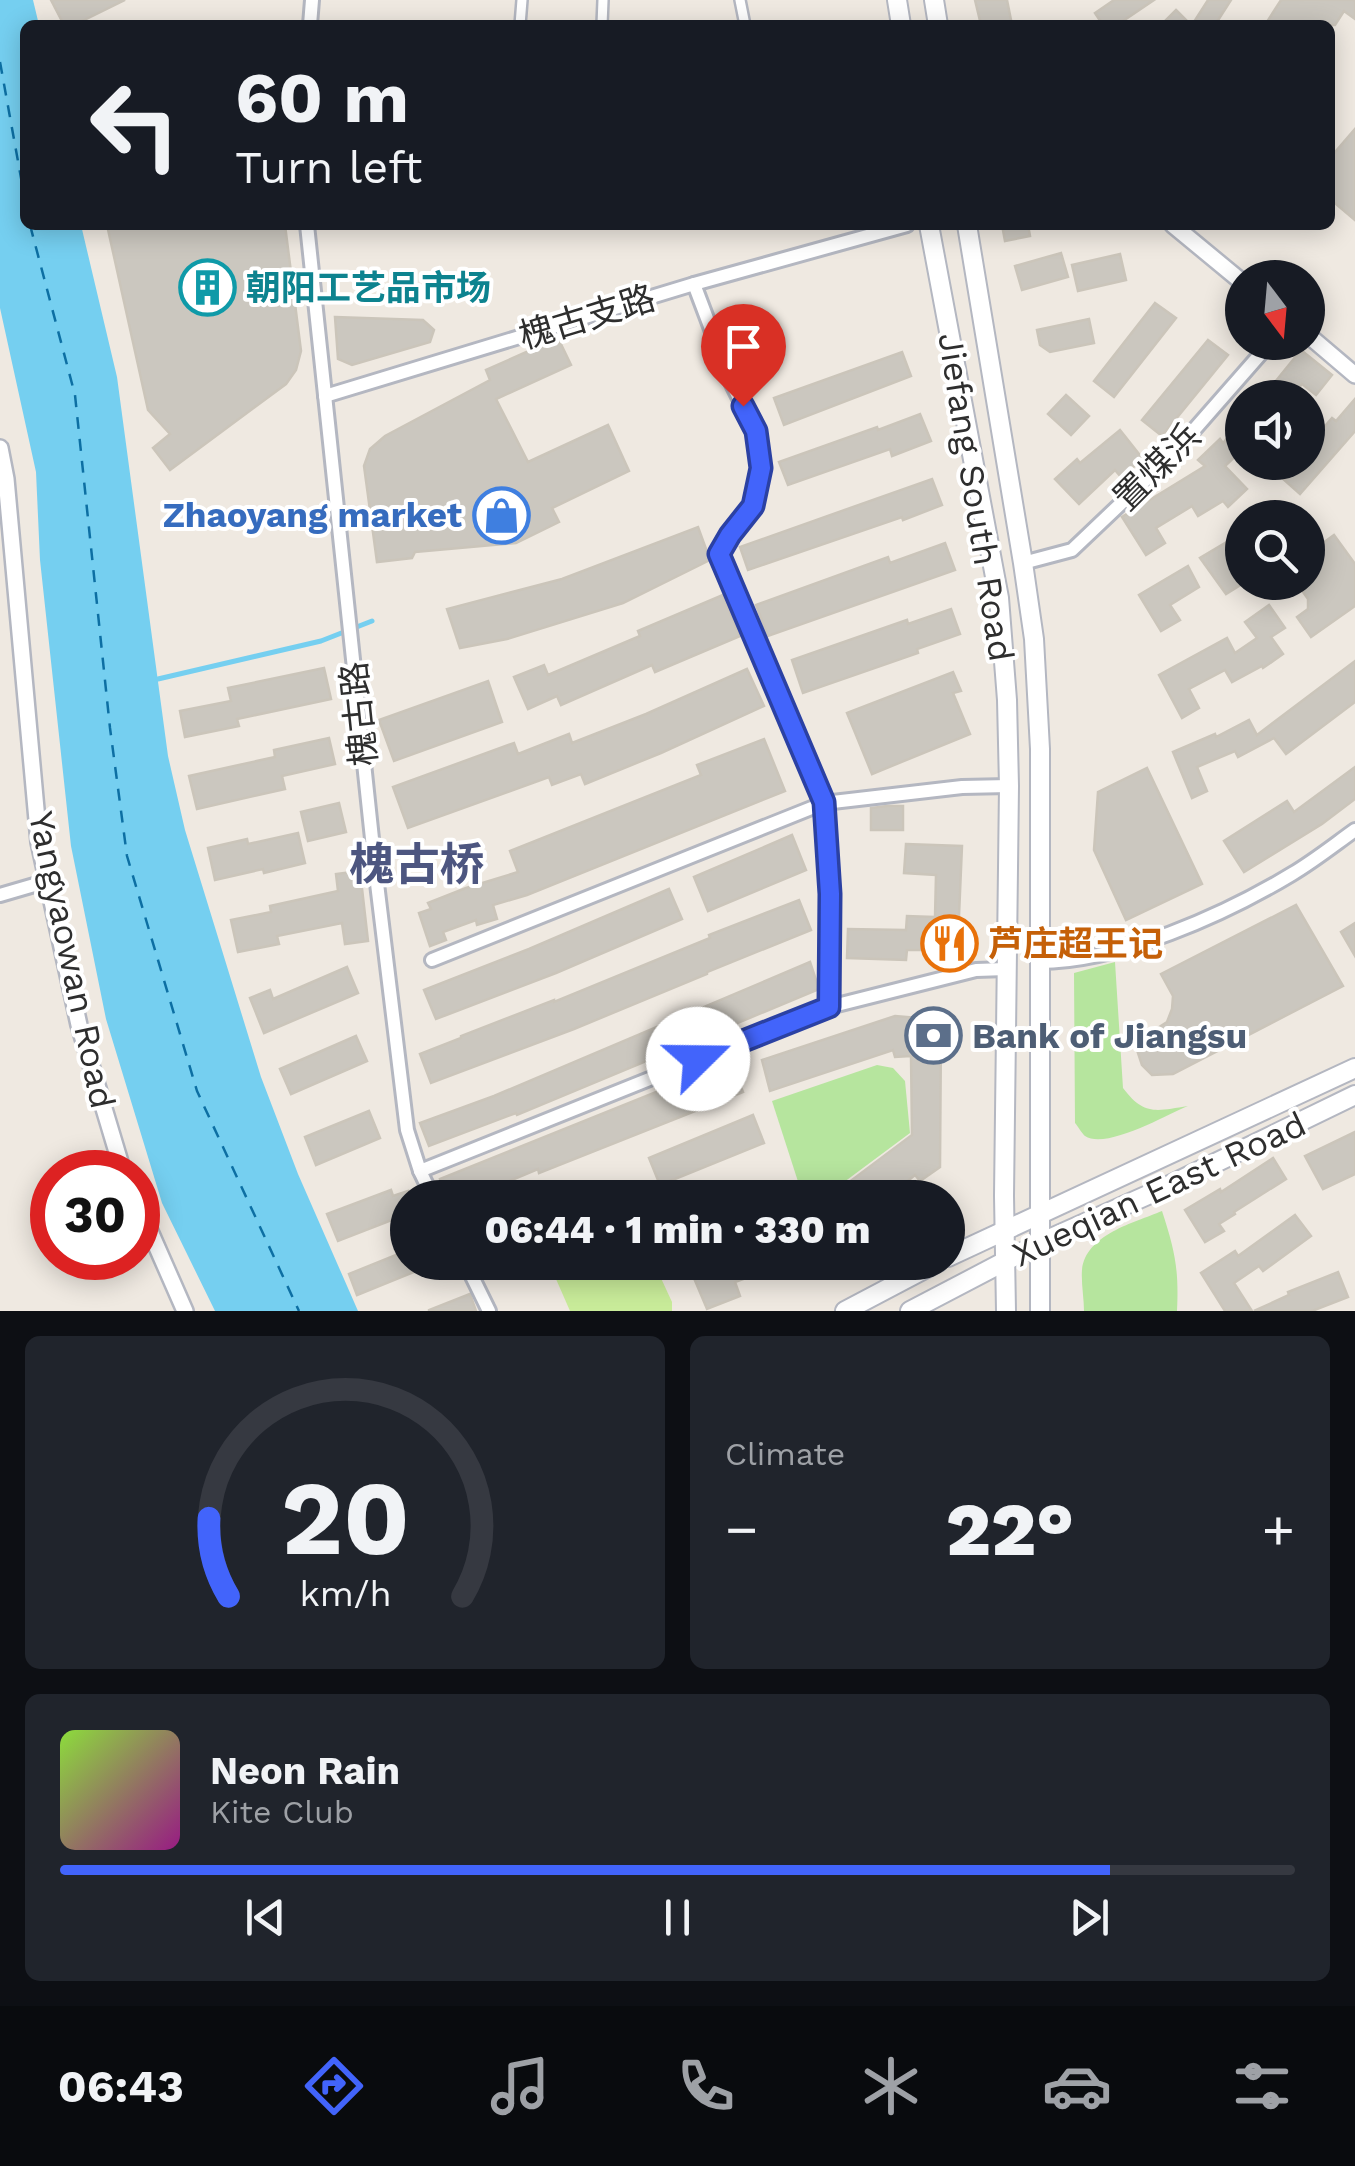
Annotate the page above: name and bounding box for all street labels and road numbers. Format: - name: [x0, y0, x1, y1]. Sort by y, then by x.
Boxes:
- street label: 槐古支路: [514, 276, 660, 358]
- street label: Jiefang South Road: [929, 330, 1023, 664]
- street label: 置煤浜: [1105, 415, 1209, 519]
- street label: 槐古路: [333, 660, 385, 768]
- street label: Yangyaowan Road: [20, 808, 124, 1112]
- street label: Xueqian East Road: [1005, 1103, 1313, 1275]

